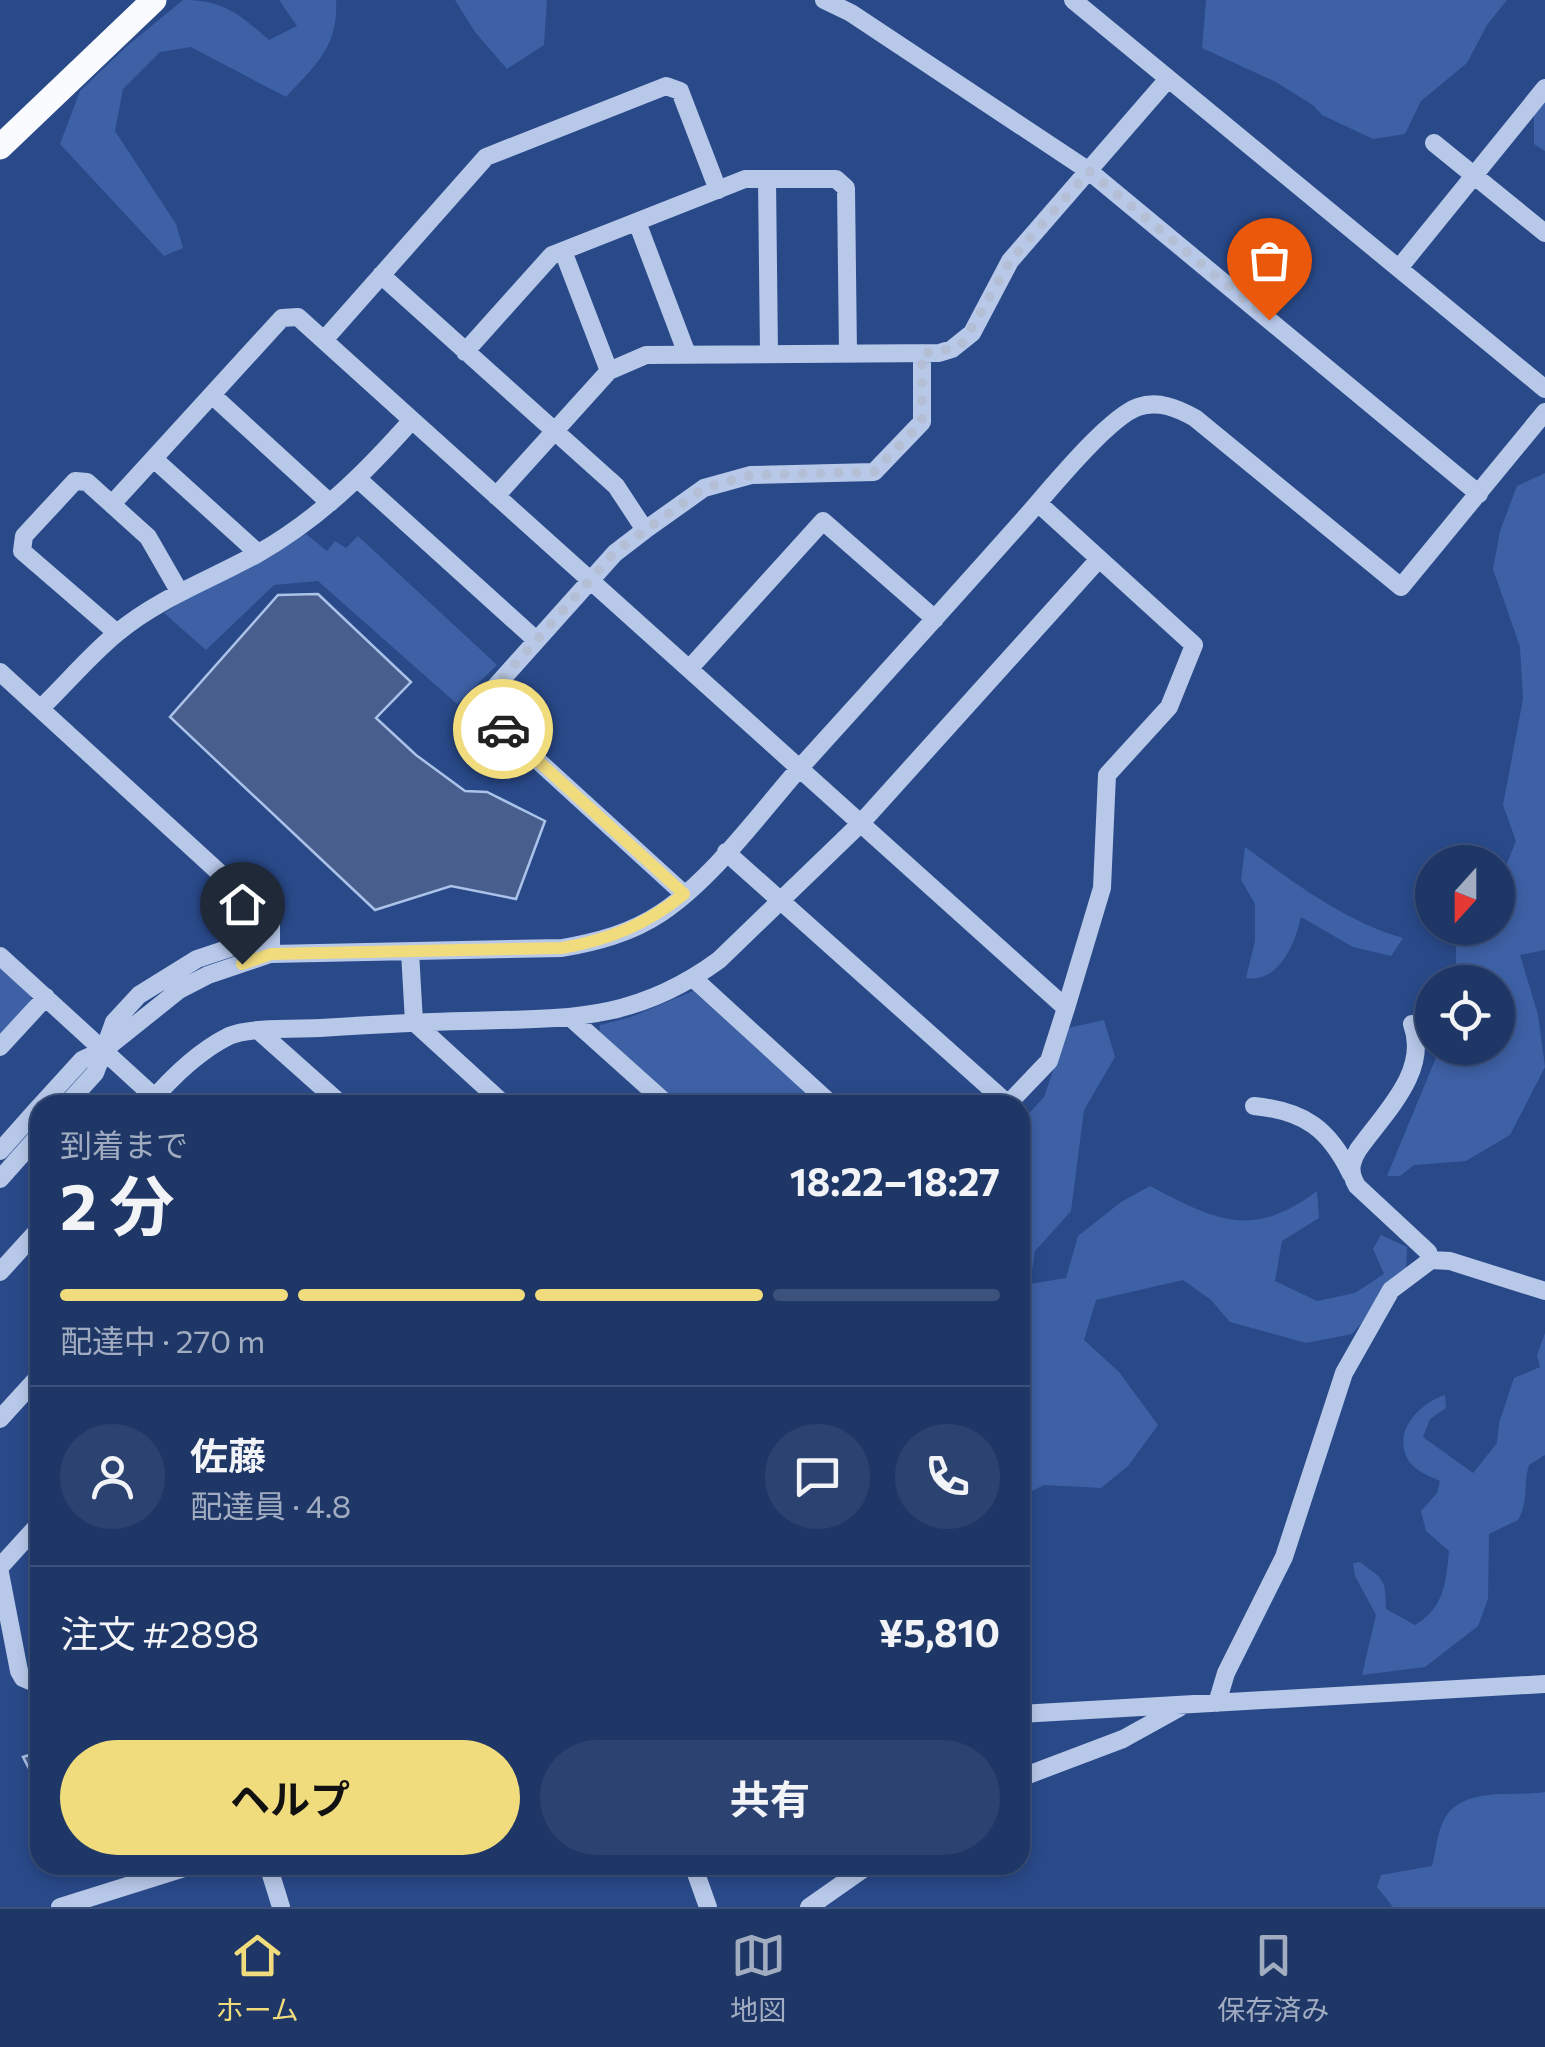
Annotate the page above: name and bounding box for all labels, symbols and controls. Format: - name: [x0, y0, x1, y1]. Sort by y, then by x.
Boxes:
- pin: [1227, 218, 1312, 321]
- icon: bag: [1242, 233, 1297, 288]
- courier: [453, 679, 553, 779]
- icon: car: [476, 702, 531, 757]
- north arrow: [1415, 845, 1515, 945]
- map controls: [1415, 845, 1515, 1065]
- pin: [200, 862, 285, 965]
- icon: home: [215, 877, 270, 932]
- button: locate: [1415, 965, 1515, 1065]
- text: 到着まで: [60, 1124, 188, 1164]
- text: 18:22–18:27: [790, 1157, 1000, 1204]
- text: 2 分: [60, 1164, 174, 1243]
- text: 配達中 · 270 m: [60, 1320, 265, 1360]
- button: person: [60, 1424, 165, 1529]
- button: chat: [765, 1424, 870, 1529]
- button: phone: [895, 1424, 1000, 1529]
- text: 佐藤: [190, 1431, 266, 1478]
- text: 配達員 · 4.8: [190, 1485, 351, 1525]
- text: ¥5,810: [879, 1608, 1000, 1655]
- text: 注文 #2898: [60, 1609, 259, 1656]
- button: ヘルプ: [60, 1740, 520, 1855]
- button: 共有: [540, 1740, 1000, 1855]
- tab: ホーム: [216, 1928, 299, 2028]
- tab: 地図: [730, 1928, 786, 2028]
- tab: 保存済み: [1217, 1928, 1329, 2028]

